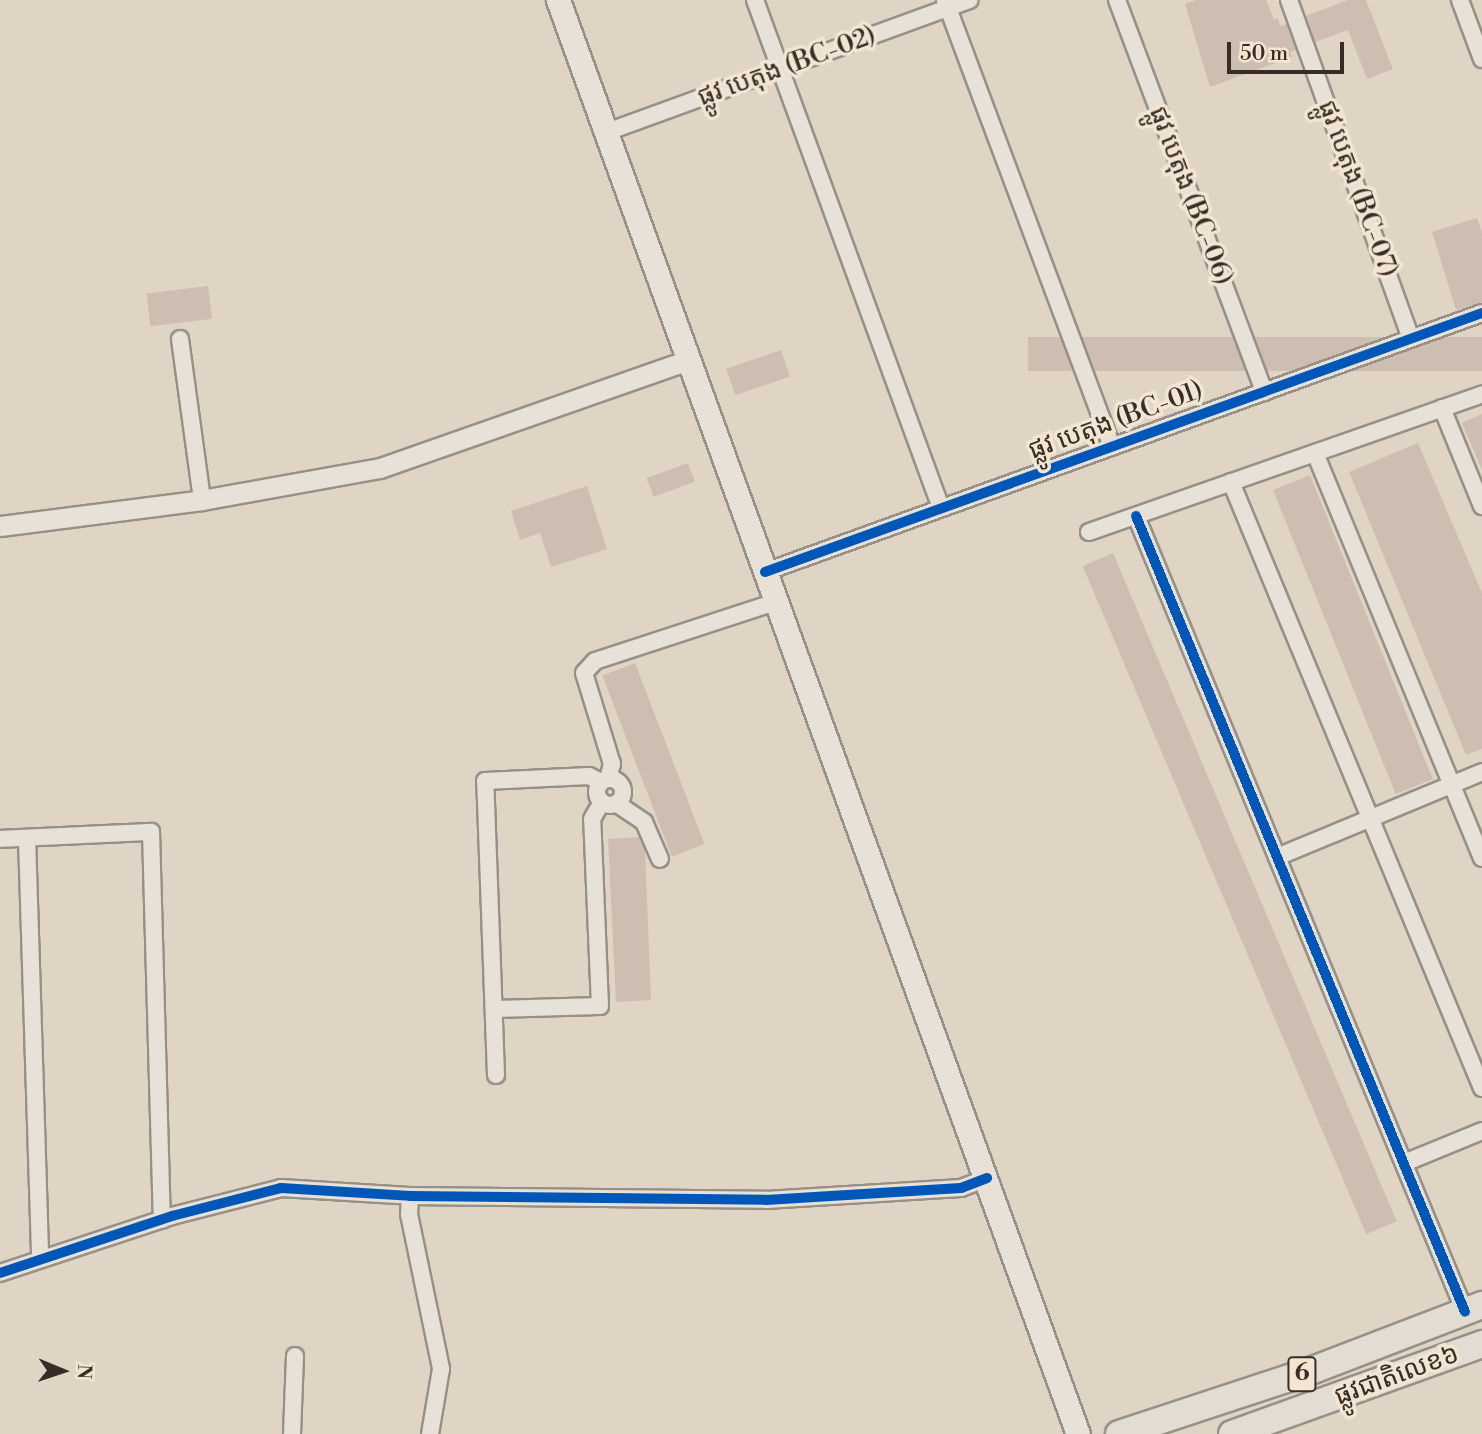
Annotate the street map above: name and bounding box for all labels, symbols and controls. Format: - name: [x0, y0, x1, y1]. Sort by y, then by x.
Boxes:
- street label: ផ្លូវ បេតុង (BC-02): [694, 20, 880, 114]
- scale bar: [1230, 28, 1347, 72]
- text: 50 m: [1240, 41, 1288, 67]
- street label: ផ្លូវ បេតុង (BC-07): [1311, 96, 1403, 282]
- street label: ផ្លូវ បេតុង (BC-06): [1142, 102, 1238, 290]
- street label: ផ្លូវ បេតុង (BC-01): [1024, 375, 1208, 467]
- north arrow: [28, 1336, 98, 1406]
- street label: ផ្លូវជាតិលេខ៦: [1331, 1339, 1463, 1413]
- road number: 6: [1286, 1354, 1318, 1394]
- text: N: [72, 1364, 96, 1380]

